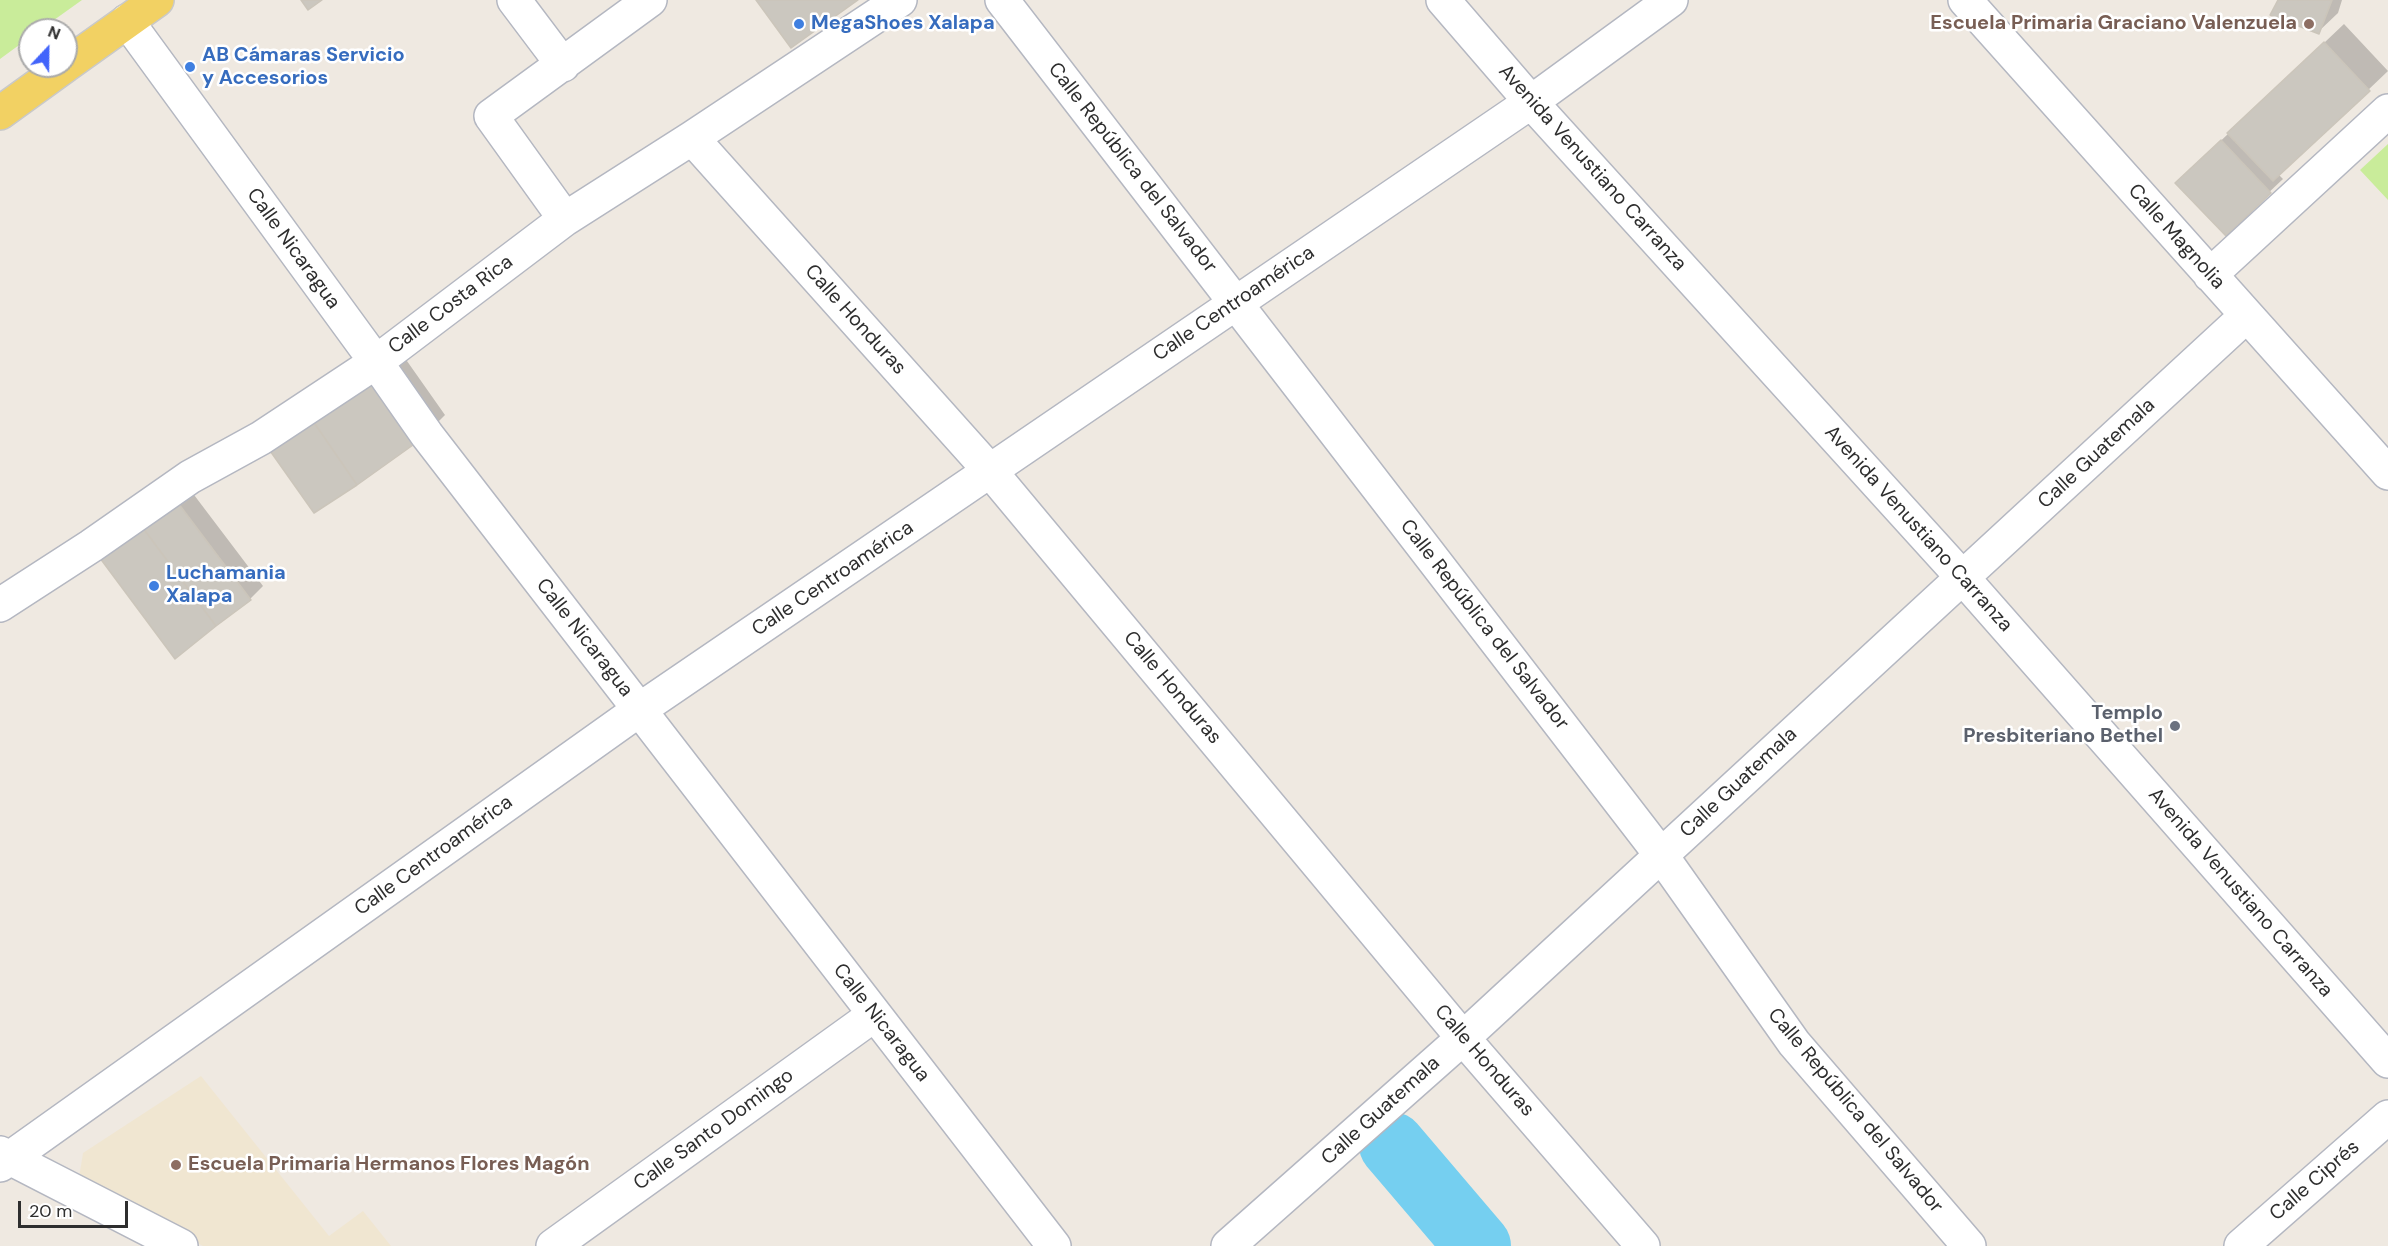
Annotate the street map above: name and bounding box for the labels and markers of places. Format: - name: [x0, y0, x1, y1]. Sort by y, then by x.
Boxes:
- place label: MegaShoes Xalapa: [811, 12, 995, 36]
- place label: Escuela Primaria Graciano Valenzuela: [1930, 12, 2297, 36]
- marker: MegaShoes Xalapa: [792, 17, 806, 31]
- marker: Escuela Primaria Graciano Valenzuela: [2302, 17, 2316, 31]
- place label: AB Cámaras Servicio y Accesorios: [202, 44, 405, 91]
- marker: AB Cámaras Servicio y Accesorios: [183, 60, 197, 74]
- place label: Luchamania Xalapa: [166, 562, 286, 609]
- marker: Luchamania Xalapa: [147, 579, 161, 593]
- place label: Templo Presbiteriano Bethel: [1963, 702, 2163, 749]
- marker: Templo Presbiteriano Bethel: [2168, 719, 2182, 733]
- place label: Escuela Primaria Hermanos Flores Magón: [188, 1153, 590, 1177]
- marker: Escuela Primaria Hermanos Flores Magón: [169, 1158, 183, 1172]

